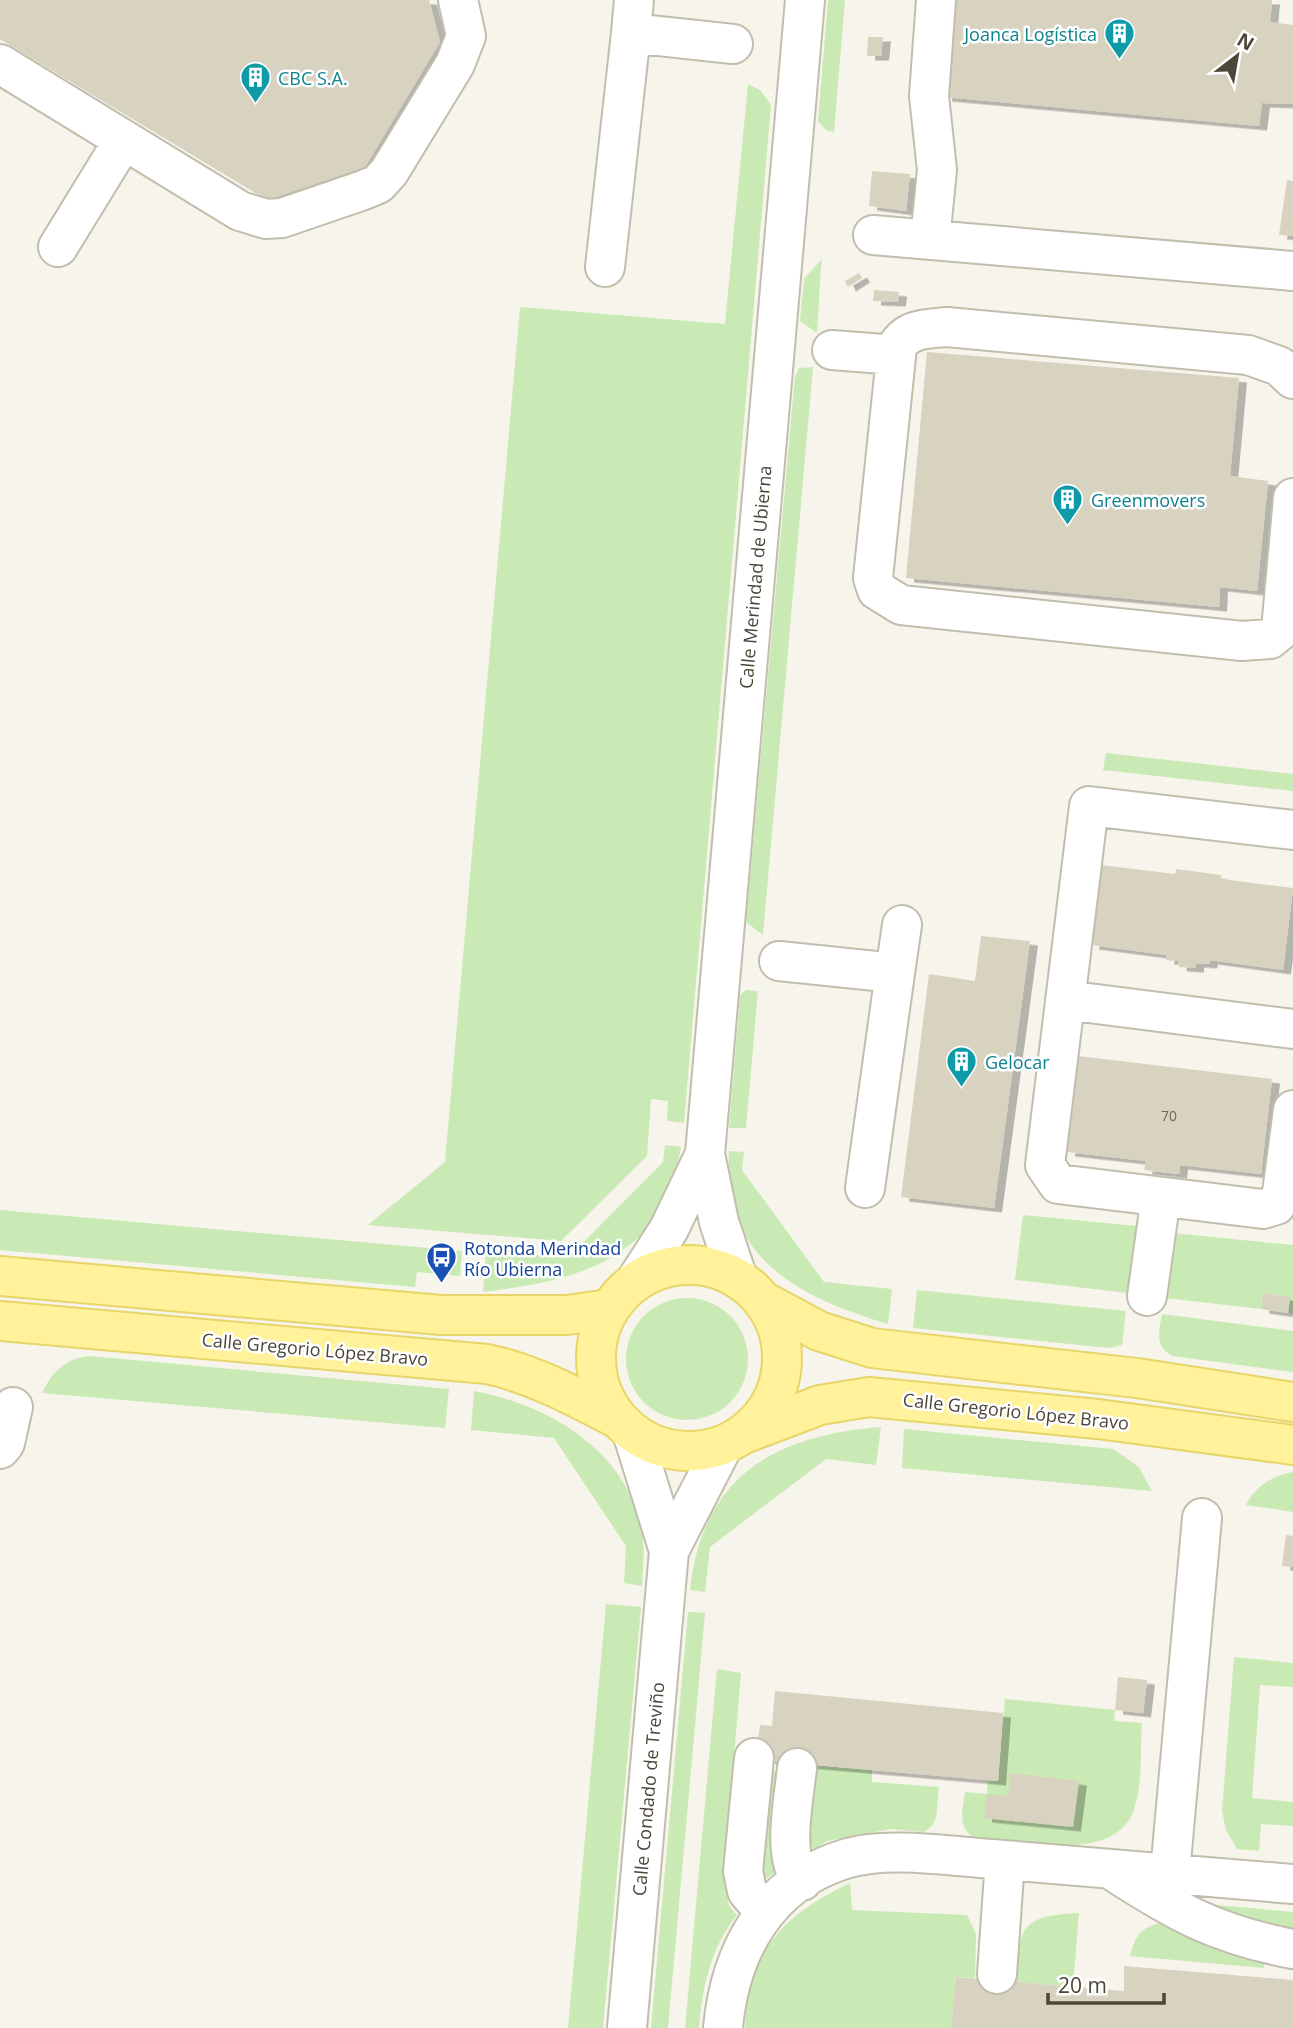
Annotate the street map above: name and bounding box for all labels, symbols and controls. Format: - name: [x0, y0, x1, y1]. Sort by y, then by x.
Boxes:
- building icon: Joanca Logística: [1103, 17, 1137, 61]
- north arrow: [1202, 21, 1272, 91]
- place label: Joanca Logística: [962, 22, 1097, 46]
- text: N: [1232, 26, 1259, 57]
- building icon: CBC S.A.: [238, 61, 272, 105]
- place label: CBC S.A.: [278, 66, 348, 90]
- street label: Calle Merindad de Ubierna: [733, 464, 777, 690]
- building icon: Greenmovers: [1051, 483, 1085, 527]
- place label: Greenmovers: [1091, 488, 1205, 512]
- building icon: Gelocar: [945, 1045, 979, 1089]
- place label: Gelocar: [985, 1050, 1050, 1074]
- house number: 70: [1161, 1106, 1177, 1125]
- place label: Rotonda Merindad Río Ubierna: [464, 1236, 621, 1281]
- bus stop icon: Rotonda Merindad Río Ubierna: [424, 1241, 458, 1285]
- street label: Calle Gregorio López Bravo: [201, 1327, 429, 1371]
- street label: Calle Gregorio López Bravo: [902, 1387, 1130, 1435]
- street label: Calle Condado de Treviño: [627, 1681, 669, 1897]
- scale bar: [1048, 1962, 1164, 2006]
- text: 20 m: [1058, 1971, 1107, 1999]

